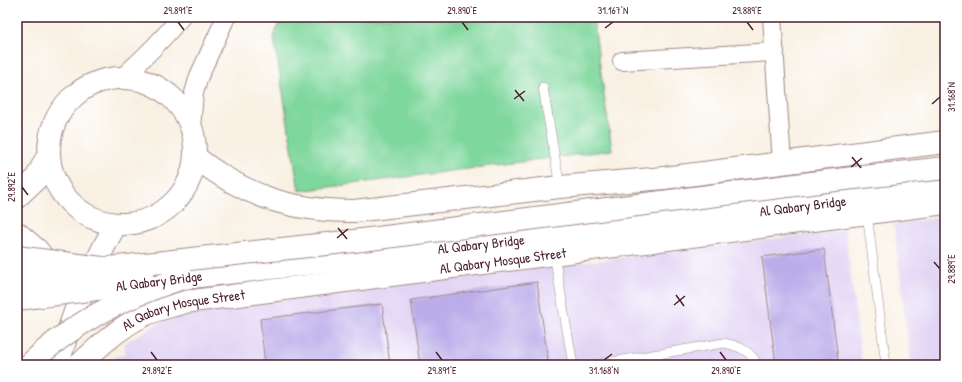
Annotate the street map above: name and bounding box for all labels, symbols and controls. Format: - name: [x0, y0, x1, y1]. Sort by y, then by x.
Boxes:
- text: 29.891°E: [164, 4, 193, 17]
- text: 29.890°E: [447, 4, 477, 17]
- text: 31.167°N: [598, 4, 628, 17]
- text: 29.889°E: [732, 4, 762, 17]
- text: 31.168°N: [945, 82, 958, 112]
- text: 29.892°E: [5, 171, 18, 202]
- street label: Al Qabary Bridge: [758, 191, 848, 220]
- street label: Al Qabary Bridge: [437, 229, 526, 258]
- street label: Al Qabary Mosque Street: [439, 242, 567, 278]
- text: 29.889°E: [945, 254, 958, 284]
- street label: Al Qabary Bridge: [115, 266, 204, 296]
- street label: Al Qabary Mosque Street: [118, 284, 246, 335]
- text: 29.892°E: [142, 364, 173, 377]
- text: 29.891°E: [428, 364, 457, 377]
- text: 31.168°N: [589, 364, 619, 377]
- text: 29.890°E: [711, 364, 741, 377]

